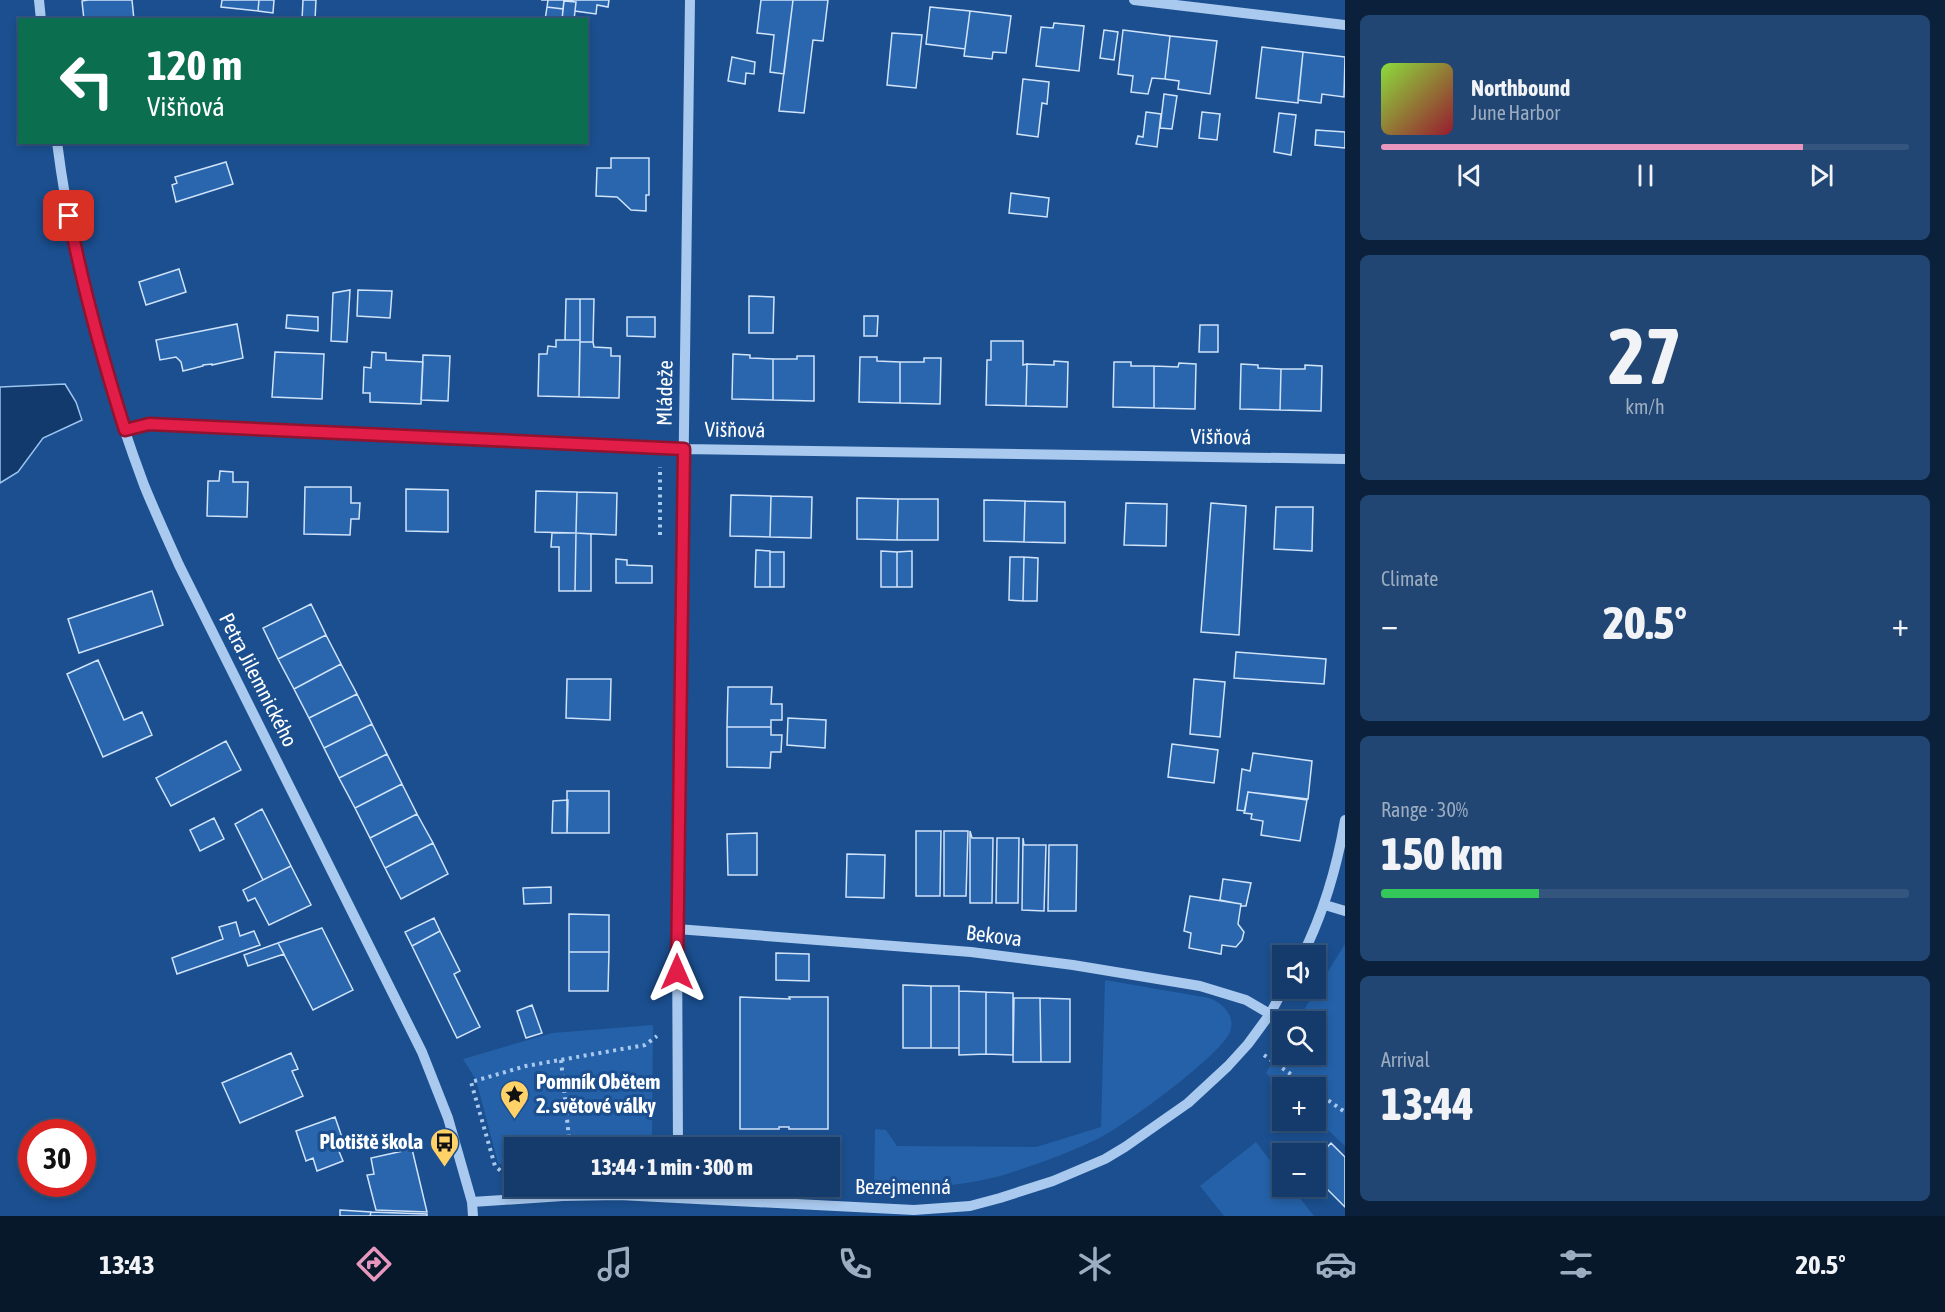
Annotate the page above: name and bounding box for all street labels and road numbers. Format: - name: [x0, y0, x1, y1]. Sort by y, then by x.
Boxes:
- street label: Mládeže: [651, 360, 677, 426]
- street label: Višňová: [705, 416, 766, 442]
- street label: Višňová: [1191, 423, 1252, 449]
- street label: Petra Jilemnického: [215, 609, 303, 750]
- street label: Bekova: [965, 920, 1023, 950]
- street label: Bezejmenná: [855, 1174, 951, 1198]

